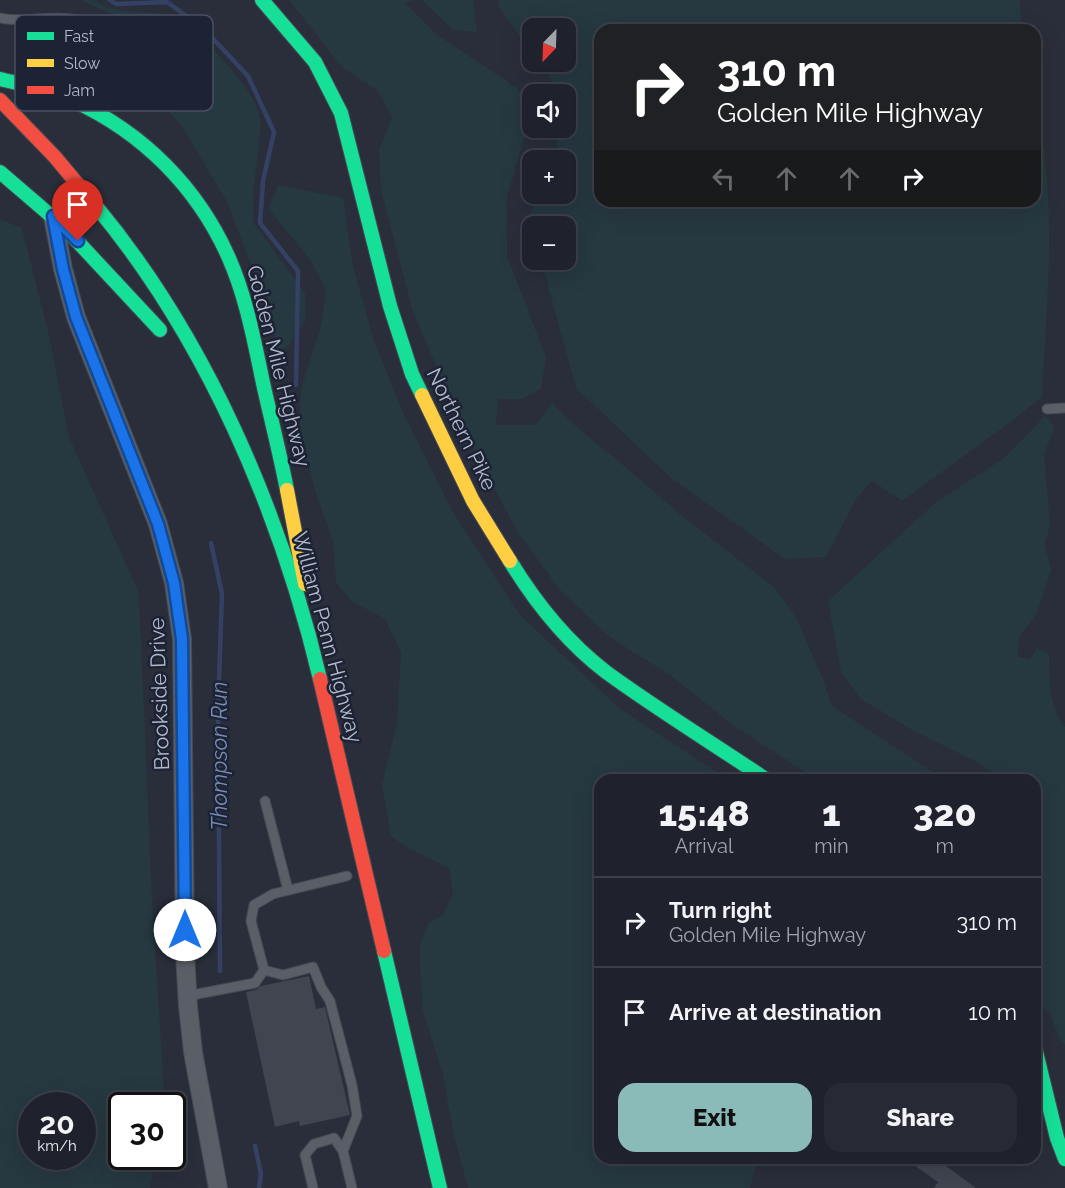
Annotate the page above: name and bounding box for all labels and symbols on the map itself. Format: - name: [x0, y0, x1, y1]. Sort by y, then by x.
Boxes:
- legend: [15, 15, 213, 111]
- north arrow: [522, 18, 576, 72]
- text: Fast: [64, 27, 95, 46]
- text: Slow: [64, 54, 100, 73]
- text: Jam: [64, 81, 95, 100]
- pin: [52, 179, 103, 241]
- street label: Golden Mile Highway: [242, 263, 316, 469]
- street label: Northern Pike: [422, 364, 502, 494]
- street label: William Penn Highway: [288, 528, 368, 746]
- street label: Brookside Drive: [144, 617, 174, 771]
- water label: Thompson Run: [206, 681, 232, 831]
- position arrow: [153, 898, 217, 962]
- speed limit sign: 30: [108, 1092, 186, 1170]

